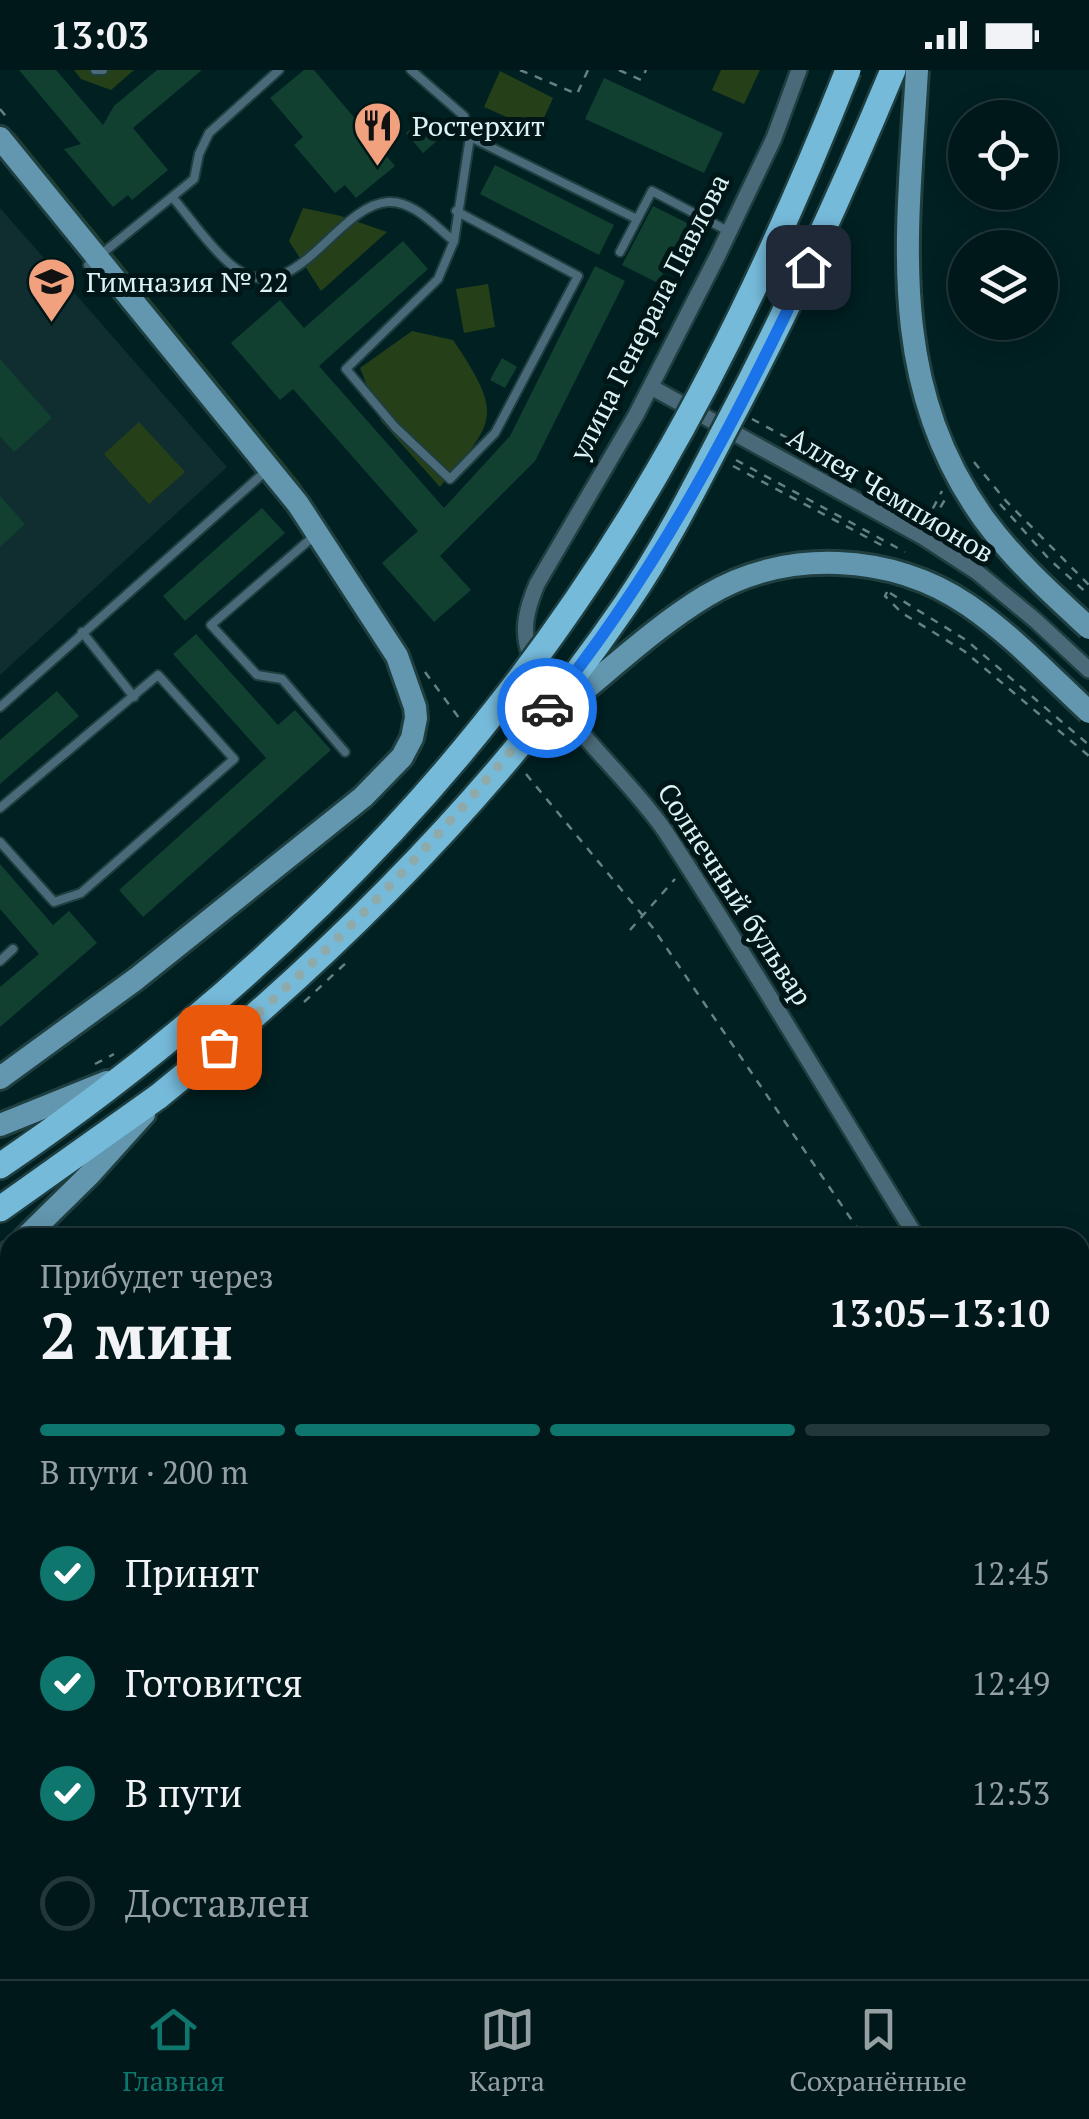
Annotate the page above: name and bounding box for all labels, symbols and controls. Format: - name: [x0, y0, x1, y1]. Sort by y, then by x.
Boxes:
- text: 13:03: [50, 10, 149, 60]
- restaurant icon: Ростерхит: [351, 100, 403, 168]
- map controls: [948, 100, 1058, 340]
- button: locate: [948, 100, 1058, 210]
- place label: Ростерхит: [412, 107, 545, 144]
- street label: улица Генерала Павлова: [560, 167, 737, 467]
- pin: [766, 225, 851, 310]
- button: layers: [948, 230, 1058, 340]
- icon: home: [781, 240, 836, 295]
- school or university icon: Гимназия № 22: [25, 256, 77, 324]
- place label: Гимназия № 22: [86, 263, 289, 300]
- street label: Аллея Чемпионов: [781, 418, 1001, 571]
- courier: [497, 658, 597, 758]
- icon: car: [520, 681, 575, 736]
- street label: Солнечный бульвар: [650, 775, 821, 1012]
- pin: [177, 1005, 262, 1090]
- icon: bag: [192, 1020, 247, 1075]
- text: Прибудет через: [40, 1255, 274, 1297]
- text: 13:05–13:10: [828, 1288, 1050, 1338]
- text: 2 мин: [40, 1291, 233, 1378]
- text: В пути · 200 m: [40, 1451, 248, 1493]
- icon: check: [40, 1546, 95, 1601]
- text: Принят: [125, 1548, 259, 1598]
- text: 12:45: [971, 1552, 1050, 1594]
- icon: check: [40, 1656, 95, 1711]
- text: Готовится: [125, 1658, 303, 1708]
- text: 12:49: [971, 1662, 1050, 1704]
- icon: check: [40, 1766, 95, 1821]
- text: В пути: [125, 1768, 242, 1818]
- text: 12:53: [971, 1772, 1050, 1814]
- text: Доставлен: [125, 1878, 310, 1928]
- tab: Главная: [122, 2002, 225, 2099]
- tab: Карта: [469, 2002, 545, 2099]
- tab: Сохранённые: [789, 2002, 967, 2099]

